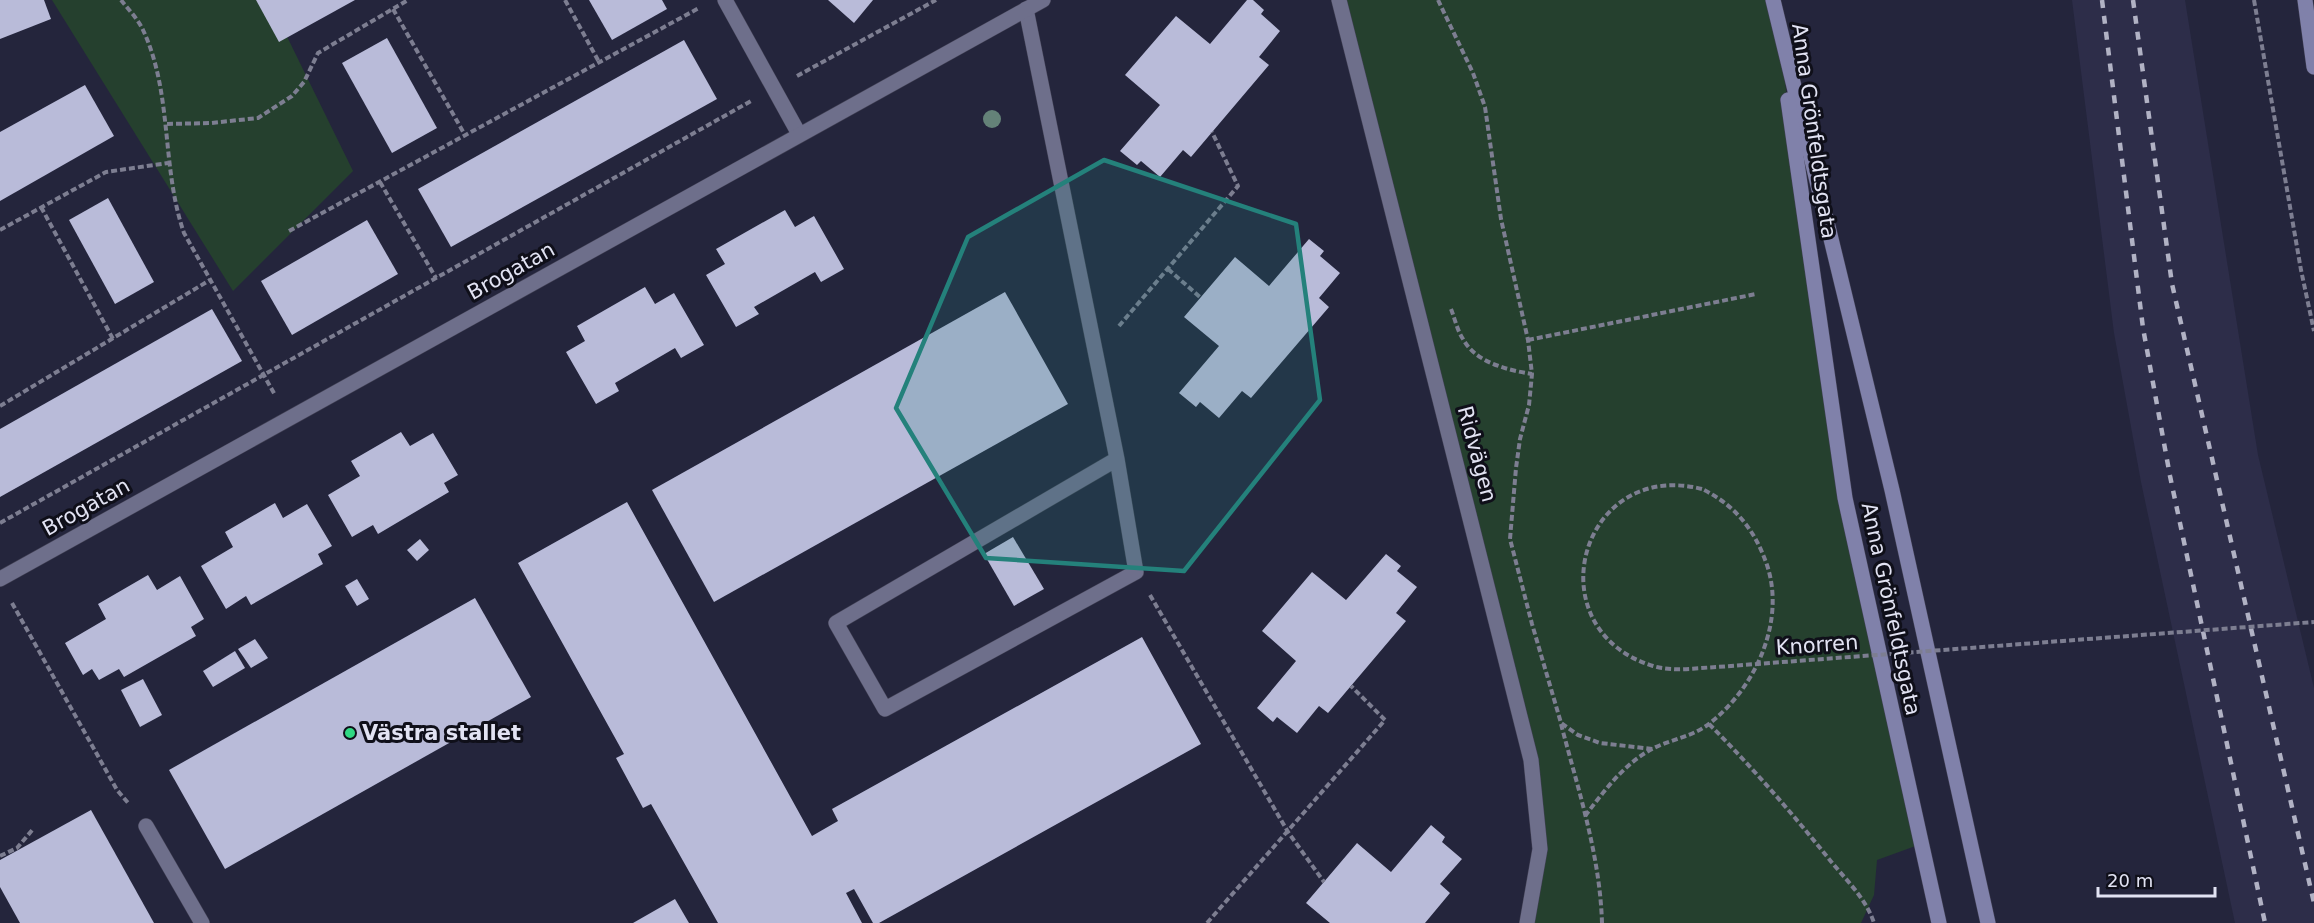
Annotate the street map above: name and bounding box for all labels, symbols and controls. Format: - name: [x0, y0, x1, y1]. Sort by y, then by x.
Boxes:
- street label: Anna Grönfeldtsgata: [1787, 22, 1841, 240]
- street label: Brogatan: [463, 237, 559, 305]
- street label: Ridvägen: [1453, 403, 1501, 505]
- street label: Brogatan: [38, 473, 134, 541]
- street label: Anna Grönfeldtsgata: [1857, 500, 1925, 718]
- street label: Knorren: [1775, 630, 1859, 660]
- place label: Västra stallet: [362, 721, 521, 745]
- marker: Västra stallet: [343, 726, 357, 740]
- scale bar: [2098, 860, 2215, 898]
- text: 20 m: [2107, 870, 2153, 891]

